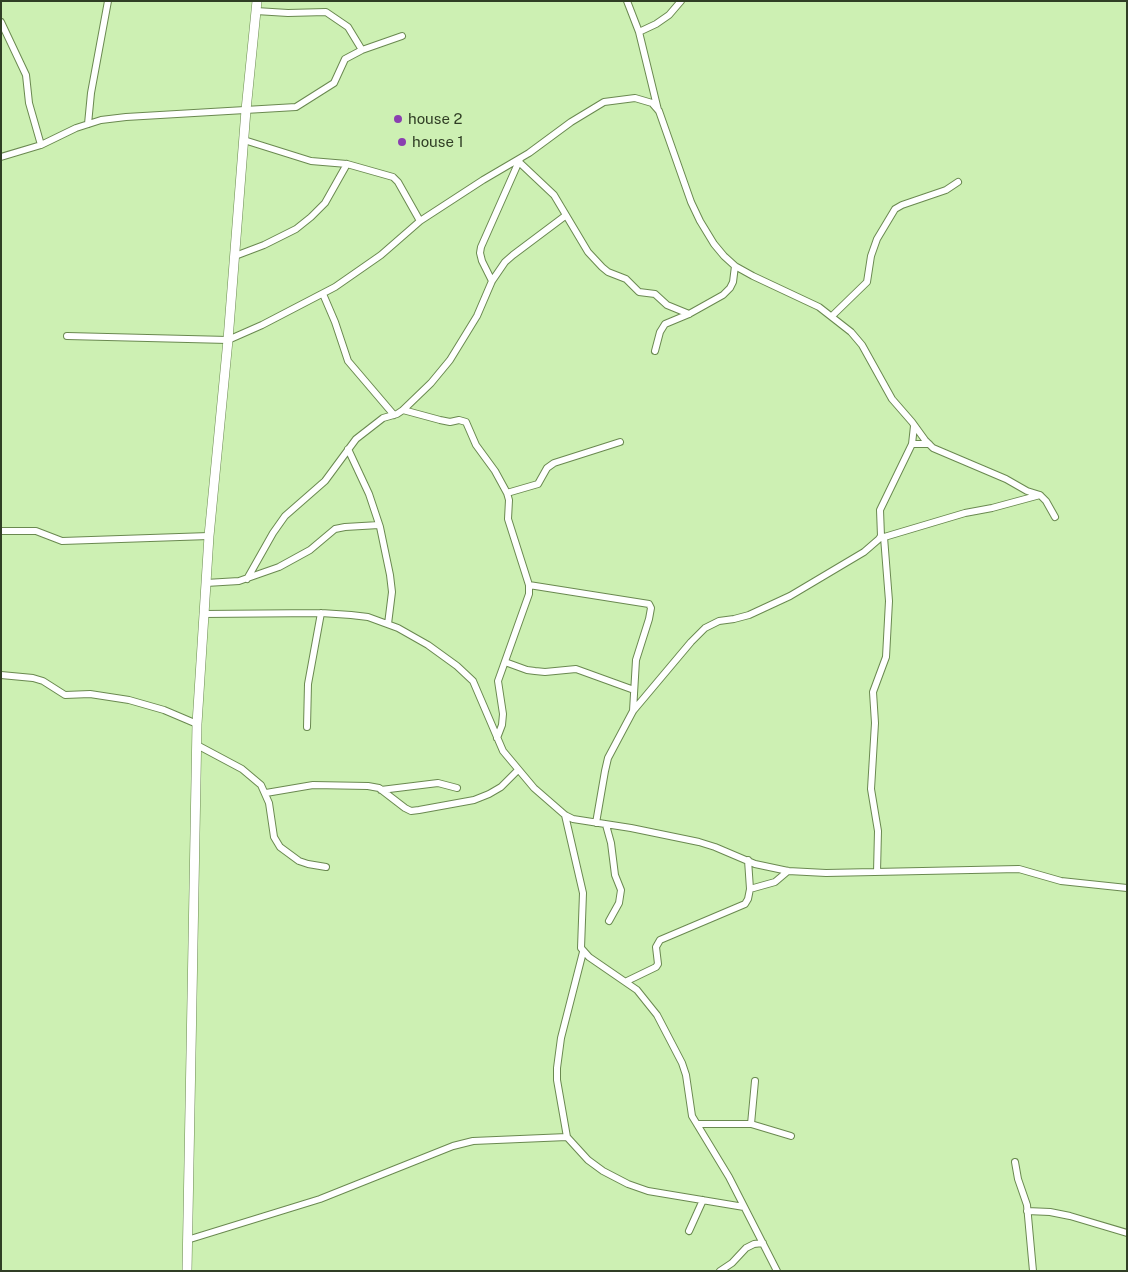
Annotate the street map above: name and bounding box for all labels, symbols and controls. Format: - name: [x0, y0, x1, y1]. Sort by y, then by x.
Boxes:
- place label: house 2: [408, 110, 462, 128]
- marker: house 2: [392, 113, 404, 125]
- place label: house 1: [412, 133, 464, 151]
- marker: house 1: [396, 136, 408, 148]

